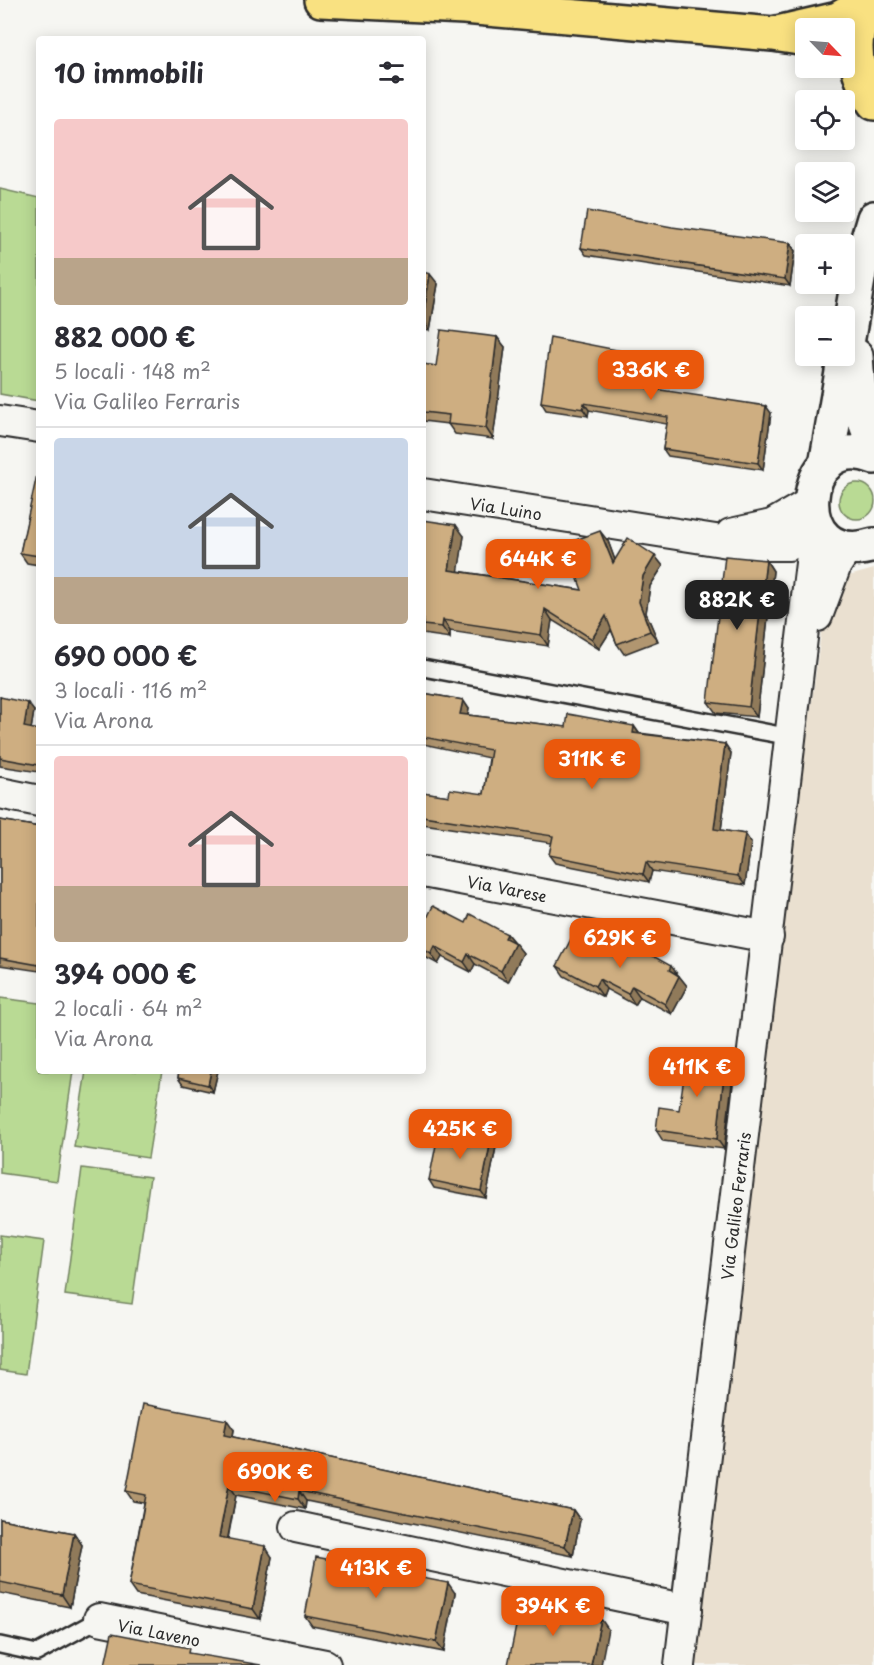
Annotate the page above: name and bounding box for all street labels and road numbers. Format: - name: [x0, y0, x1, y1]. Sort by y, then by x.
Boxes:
- street label: Via Luino: [468, 490, 544, 526]
- street label: Via Varese: [465, 868, 549, 908]
- street label: Via Galileo Ferraris: [714, 1131, 756, 1281]
- street label: Via Laveno: [116, 1612, 202, 1652]

